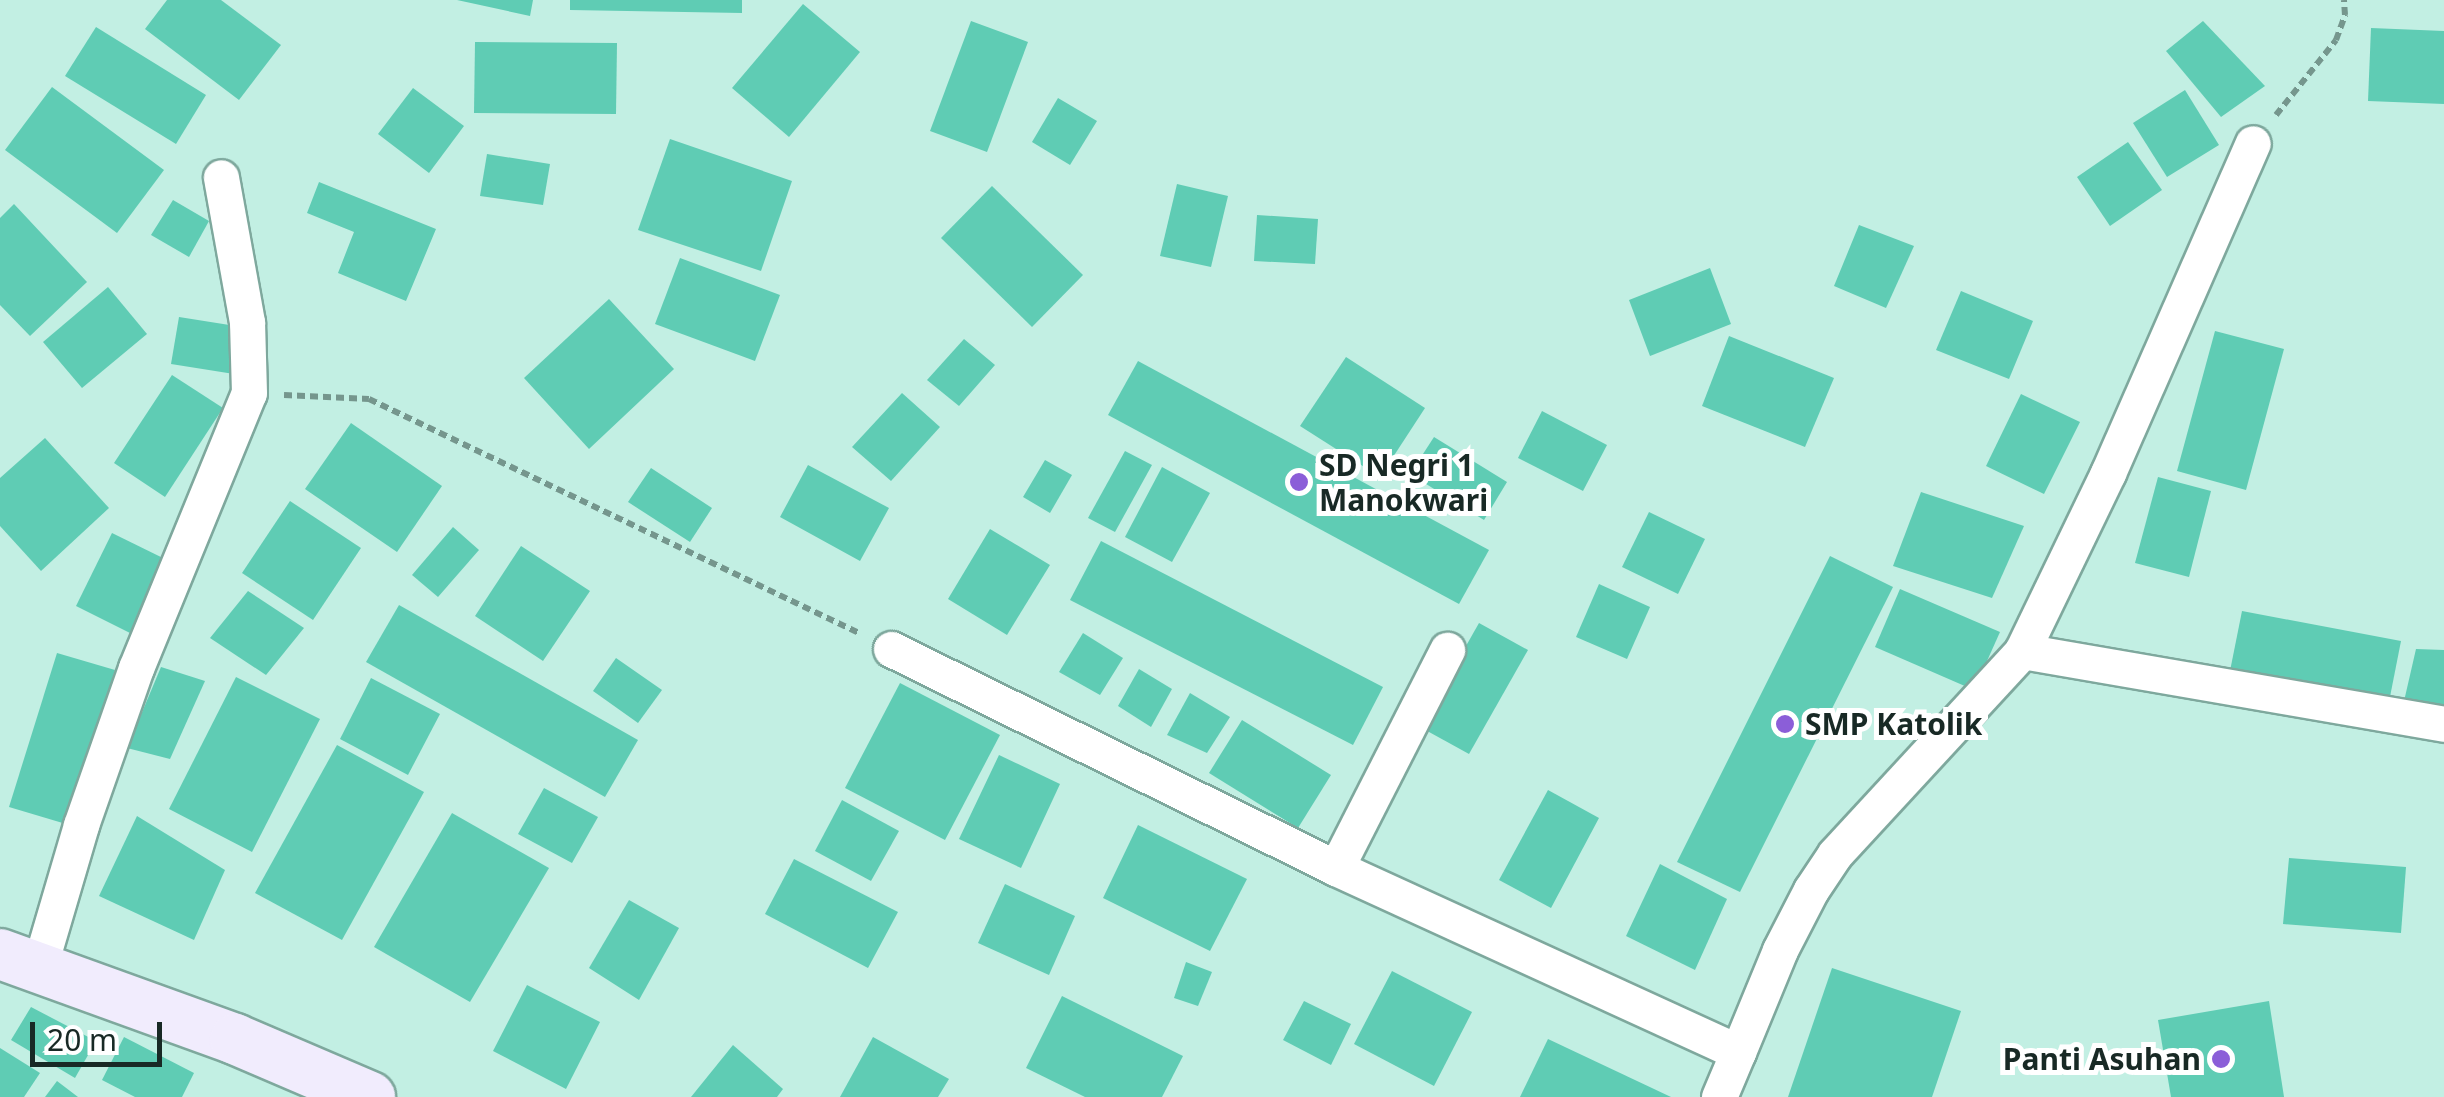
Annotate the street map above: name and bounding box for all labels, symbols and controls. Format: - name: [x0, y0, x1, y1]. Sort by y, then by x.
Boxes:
- place label: SD Negri 1 Manokwari: [1319, 447, 1488, 518]
- marker: SD Negri 1 Manokwari: [1288, 471, 1310, 493]
- place label: SMP Katolik: [1805, 706, 1982, 742]
- marker: SMP Katolik: [1774, 713, 1796, 735]
- scale bar: [35, 1002, 168, 1064]
- text: 20 m: [47, 1019, 117, 1060]
- place label: Panti Asuhan: [2003, 1041, 2201, 1077]
- marker: Panti Asuhan: [2210, 1048, 2232, 1070]

